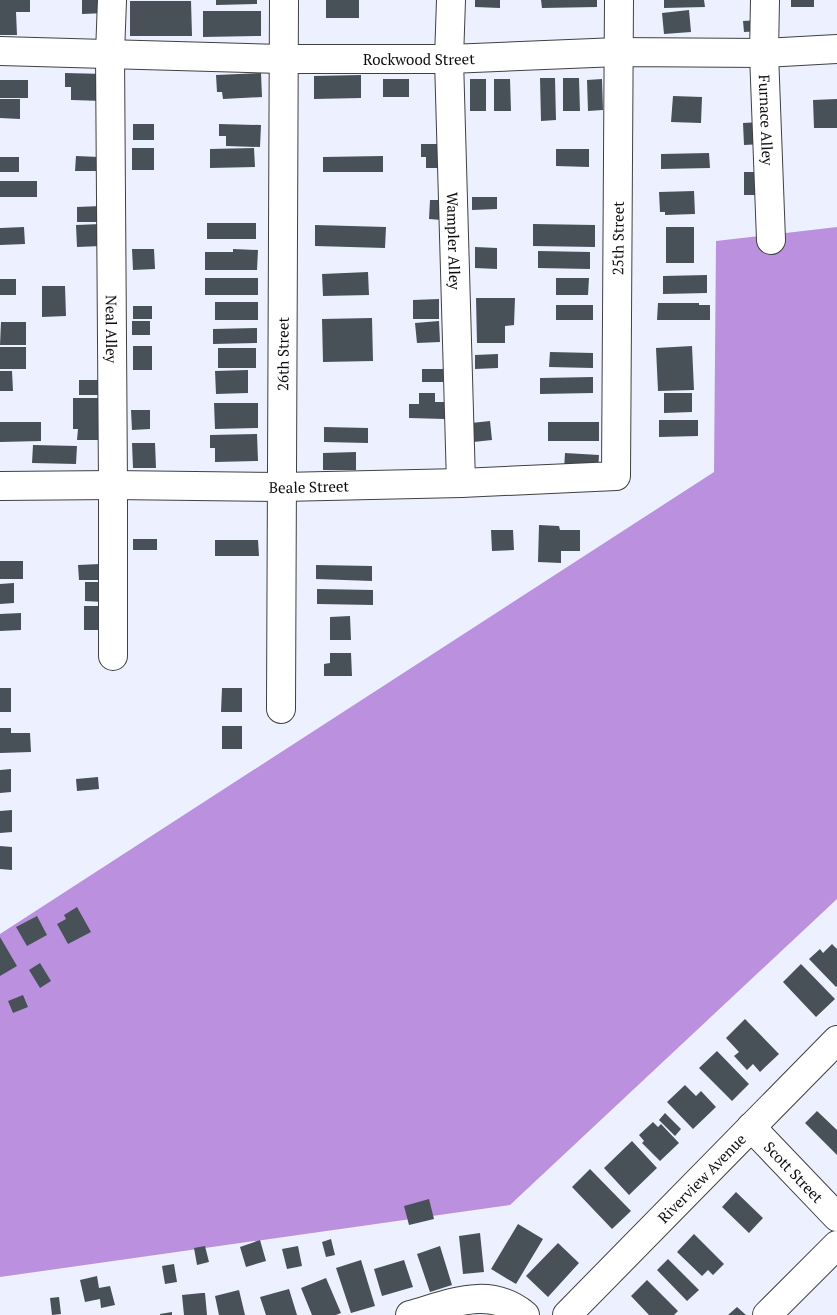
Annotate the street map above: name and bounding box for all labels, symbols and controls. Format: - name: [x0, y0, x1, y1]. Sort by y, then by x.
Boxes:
- street label: Rockwood Street: [363, 48, 476, 69]
- street label: Furnace Alley: [755, 74, 778, 166]
- street label: Wampler Alley: [443, 192, 466, 290]
- street label: 25th Street: [607, 201, 628, 275]
- street label: Neal Alley: [102, 295, 122, 364]
- street label: 26th Street: [272, 316, 293, 391]
- street label: Beale Street: [269, 475, 350, 497]
- street label: Riverview Avenue: [653, 1129, 750, 1227]
- street label: Scott Street: [760, 1137, 828, 1207]

